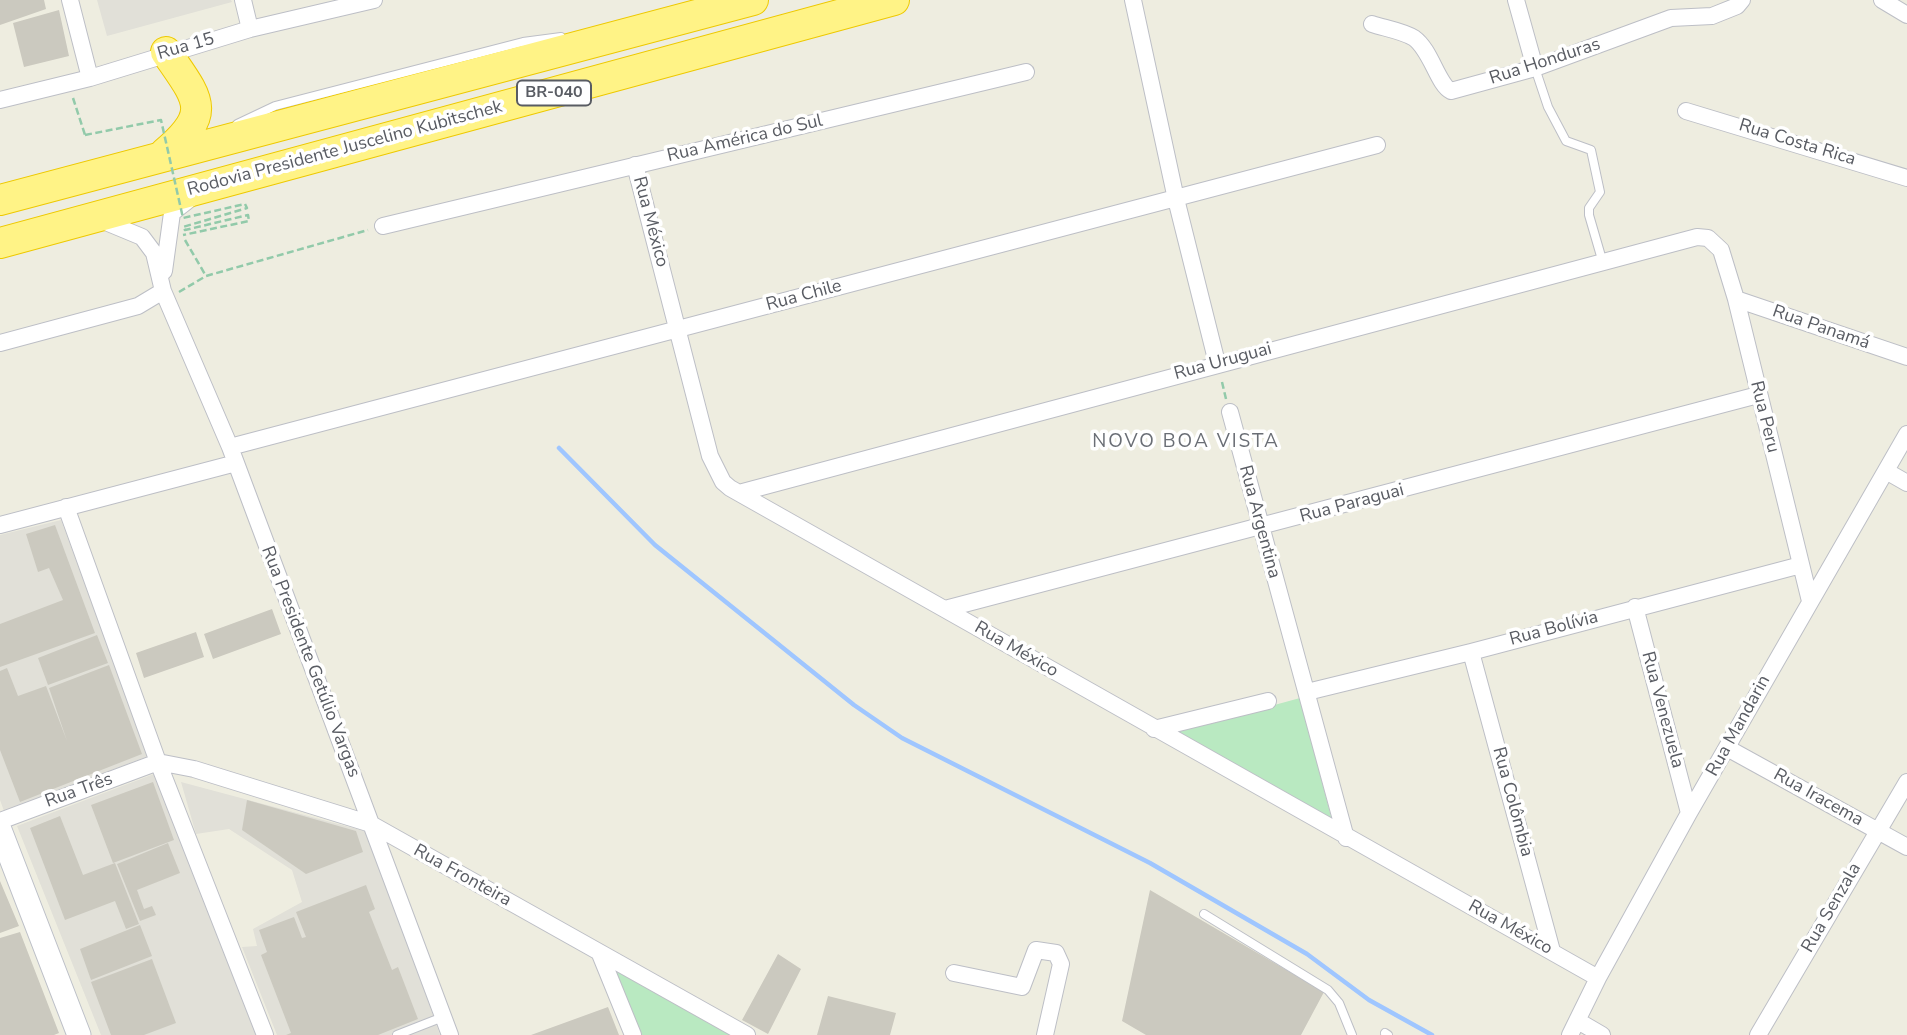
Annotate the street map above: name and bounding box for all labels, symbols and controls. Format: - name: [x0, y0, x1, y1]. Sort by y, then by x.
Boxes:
- street label: Rua 15: [155, 29, 217, 65]
- street label: Rua Honduras: [1487, 34, 1603, 90]
- road number: BR-040: [517, 80, 591, 106]
- street label: Rodovia Presidente Juscelino Kubitschek: [185, 96, 505, 202]
- street label: Rua América do Sul: [665, 111, 825, 167]
- street label: Rua Costa Rica: [1736, 115, 1858, 171]
- street label: Rua México: [628, 174, 672, 270]
- street label: Rua Chile: [764, 276, 844, 316]
- street label: Rua Panamá: [1769, 301, 1873, 355]
- street label: Rua Uruguai: [1172, 339, 1274, 385]
- street label: Rua Peru: [1745, 379, 1783, 455]
- district label: NOVO BOA VISTA: [1094, 431, 1278, 453]
- street label: Rua Argentina: [1234, 463, 1284, 581]
- street label: Rua Paraguai: [1297, 480, 1407, 528]
- street label: Rua Presidente Getúlio Vargas: [256, 543, 364, 781]
- street label: Rua Bolívia: [1507, 607, 1601, 651]
- street label: Rua México: [970, 617, 1062, 683]
- street label: Rua Venezuela: [1636, 649, 1688, 771]
- street label: Rua Mandarin: [1702, 672, 1776, 780]
- street label: Rua Colômbia: [1487, 745, 1537, 859]
- street label: Rua Iracema: [1769, 764, 1867, 832]
- street label: Rua Três: [42, 769, 116, 813]
- street label: Rua Fronteira: [409, 840, 515, 912]
- street label: Rua Senzala: [1798, 859, 1866, 957]
- street label: Rua México: [1464, 896, 1556, 960]

